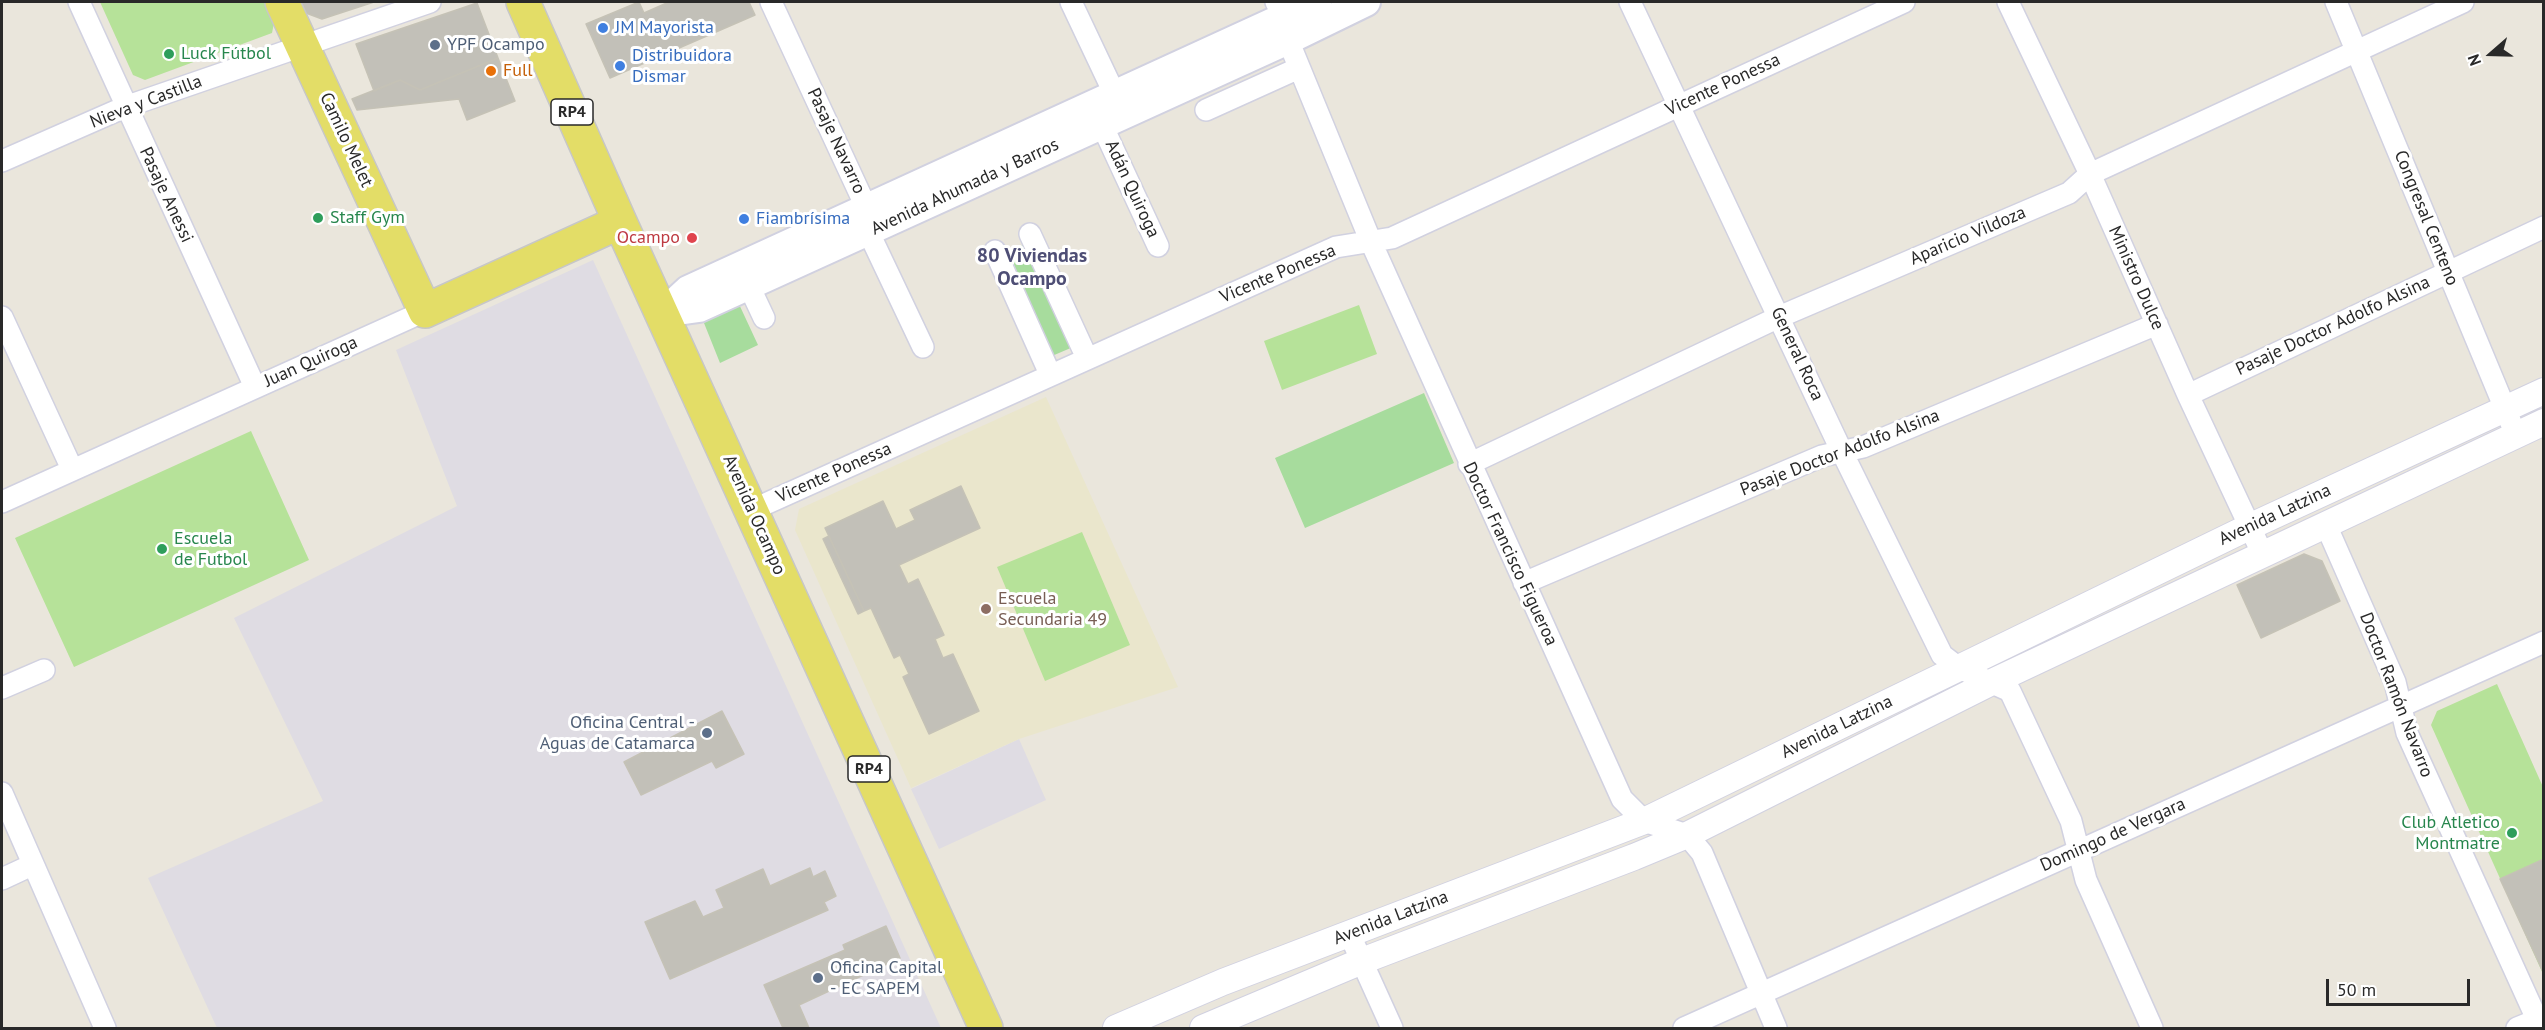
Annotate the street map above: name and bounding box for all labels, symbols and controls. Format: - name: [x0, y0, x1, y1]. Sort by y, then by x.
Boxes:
- place label: JM Mayorista: [615, 17, 714, 39]
- marker: JM Mayorista: [596, 21, 610, 35]
- north arrow: [2461, 24, 2521, 84]
- place label: YPF Ocampo: [447, 34, 545, 56]
- marker: YPF Ocampo: [428, 38, 442, 52]
- place label: Luck Fútbol: [181, 43, 271, 65]
- place label: Distribuidora Dismar: [632, 45, 732, 88]
- marker: Luck Fútbol: [162, 47, 176, 61]
- street label: Vicente Ponessa: [1662, 49, 1784, 121]
- text: N: [2463, 52, 2485, 69]
- marker: Distribuidora Dismar: [613, 59, 627, 73]
- place label: Full: [503, 60, 533, 82]
- marker: Full: [484, 64, 498, 78]
- street label: Nieva y Castilla: [87, 71, 205, 133]
- street label: Pasaje Navarro: [802, 85, 870, 197]
- street label: Camilo Melet: [315, 89, 377, 191]
- road number: RP4: [551, 99, 593, 125]
- street label: Avenida Ahumada y Barros: [868, 134, 1062, 240]
- street label: Adán Quiroga: [1100, 137, 1164, 241]
- street label: Pasaje Anessi: [134, 144, 198, 246]
- street label: Congresal Centeno: [2389, 147, 2463, 289]
- street label: Aparicio Vildoza: [1907, 202, 2029, 270]
- place label: Staff Gym: [330, 207, 405, 229]
- place label: Fiambrísima: [756, 208, 850, 230]
- marker: Staff Gym: [311, 211, 325, 225]
- marker: Fiambrísima: [737, 212, 751, 226]
- street label: Ministro Dulce: [2103, 223, 2169, 333]
- place label: Ocampo: [617, 227, 680, 249]
- marker: Ocampo: [685, 231, 699, 245]
- street label: Vicente Ponessa: [1217, 240, 1339, 308]
- district label: 80 Viviendas Ocampo: [977, 244, 1087, 291]
- street label: Pasaje Doctor Adolfo Alsina: [2232, 271, 2434, 381]
- street label: General Roca: [1766, 304, 1828, 404]
- street label: Juan Quiroga: [261, 332, 361, 392]
- street label: Pasaje Doctor Adolfo Alsina: [1737, 405, 1943, 501]
- street label: Vicente Ponessa: [773, 438, 895, 508]
- street label: Avenida Ocampo: [718, 452, 790, 578]
- street label: Doctor Francisco Figueroa: [1458, 459, 1562, 649]
- street label: Avenida Latzina: [2215, 480, 2335, 550]
- place label: Escuela de Futbol: [174, 528, 247, 570]
- marker: Escuela de Futbol: [155, 542, 169, 556]
- place label: Escuela Secundaria 49: [998, 588, 1107, 630]
- marker: Escuela Secundaria 49: [979, 602, 993, 616]
- street label: Doctor Ramón Navarro: [2355, 609, 2437, 781]
- street label: Avenida Latzina: [1778, 691, 1896, 763]
- place label: Oficina Central - Aguas de Catamarca: [540, 712, 695, 754]
- marker: Oficina Central - Aguas de Catamarca: [700, 726, 714, 740]
- road number: RP4: [848, 756, 890, 782]
- street label: Domingo de Vergara: [2037, 793, 2189, 877]
- place label: Club Atletico Montmatre: [2401, 812, 2500, 854]
- marker: Club Atletico Montmatre: [2505, 826, 2519, 840]
- street label: Avenida Latzina: [1331, 886, 1451, 950]
- place label: Oficina Capital - EC SAPEM: [830, 957, 942, 1000]
- scale bar: [2329, 967, 2473, 1005]
- marker: Oficina Capital - EC SAPEM: [811, 971, 825, 985]
- text: 50 m: [2337, 978, 2376, 1001]

